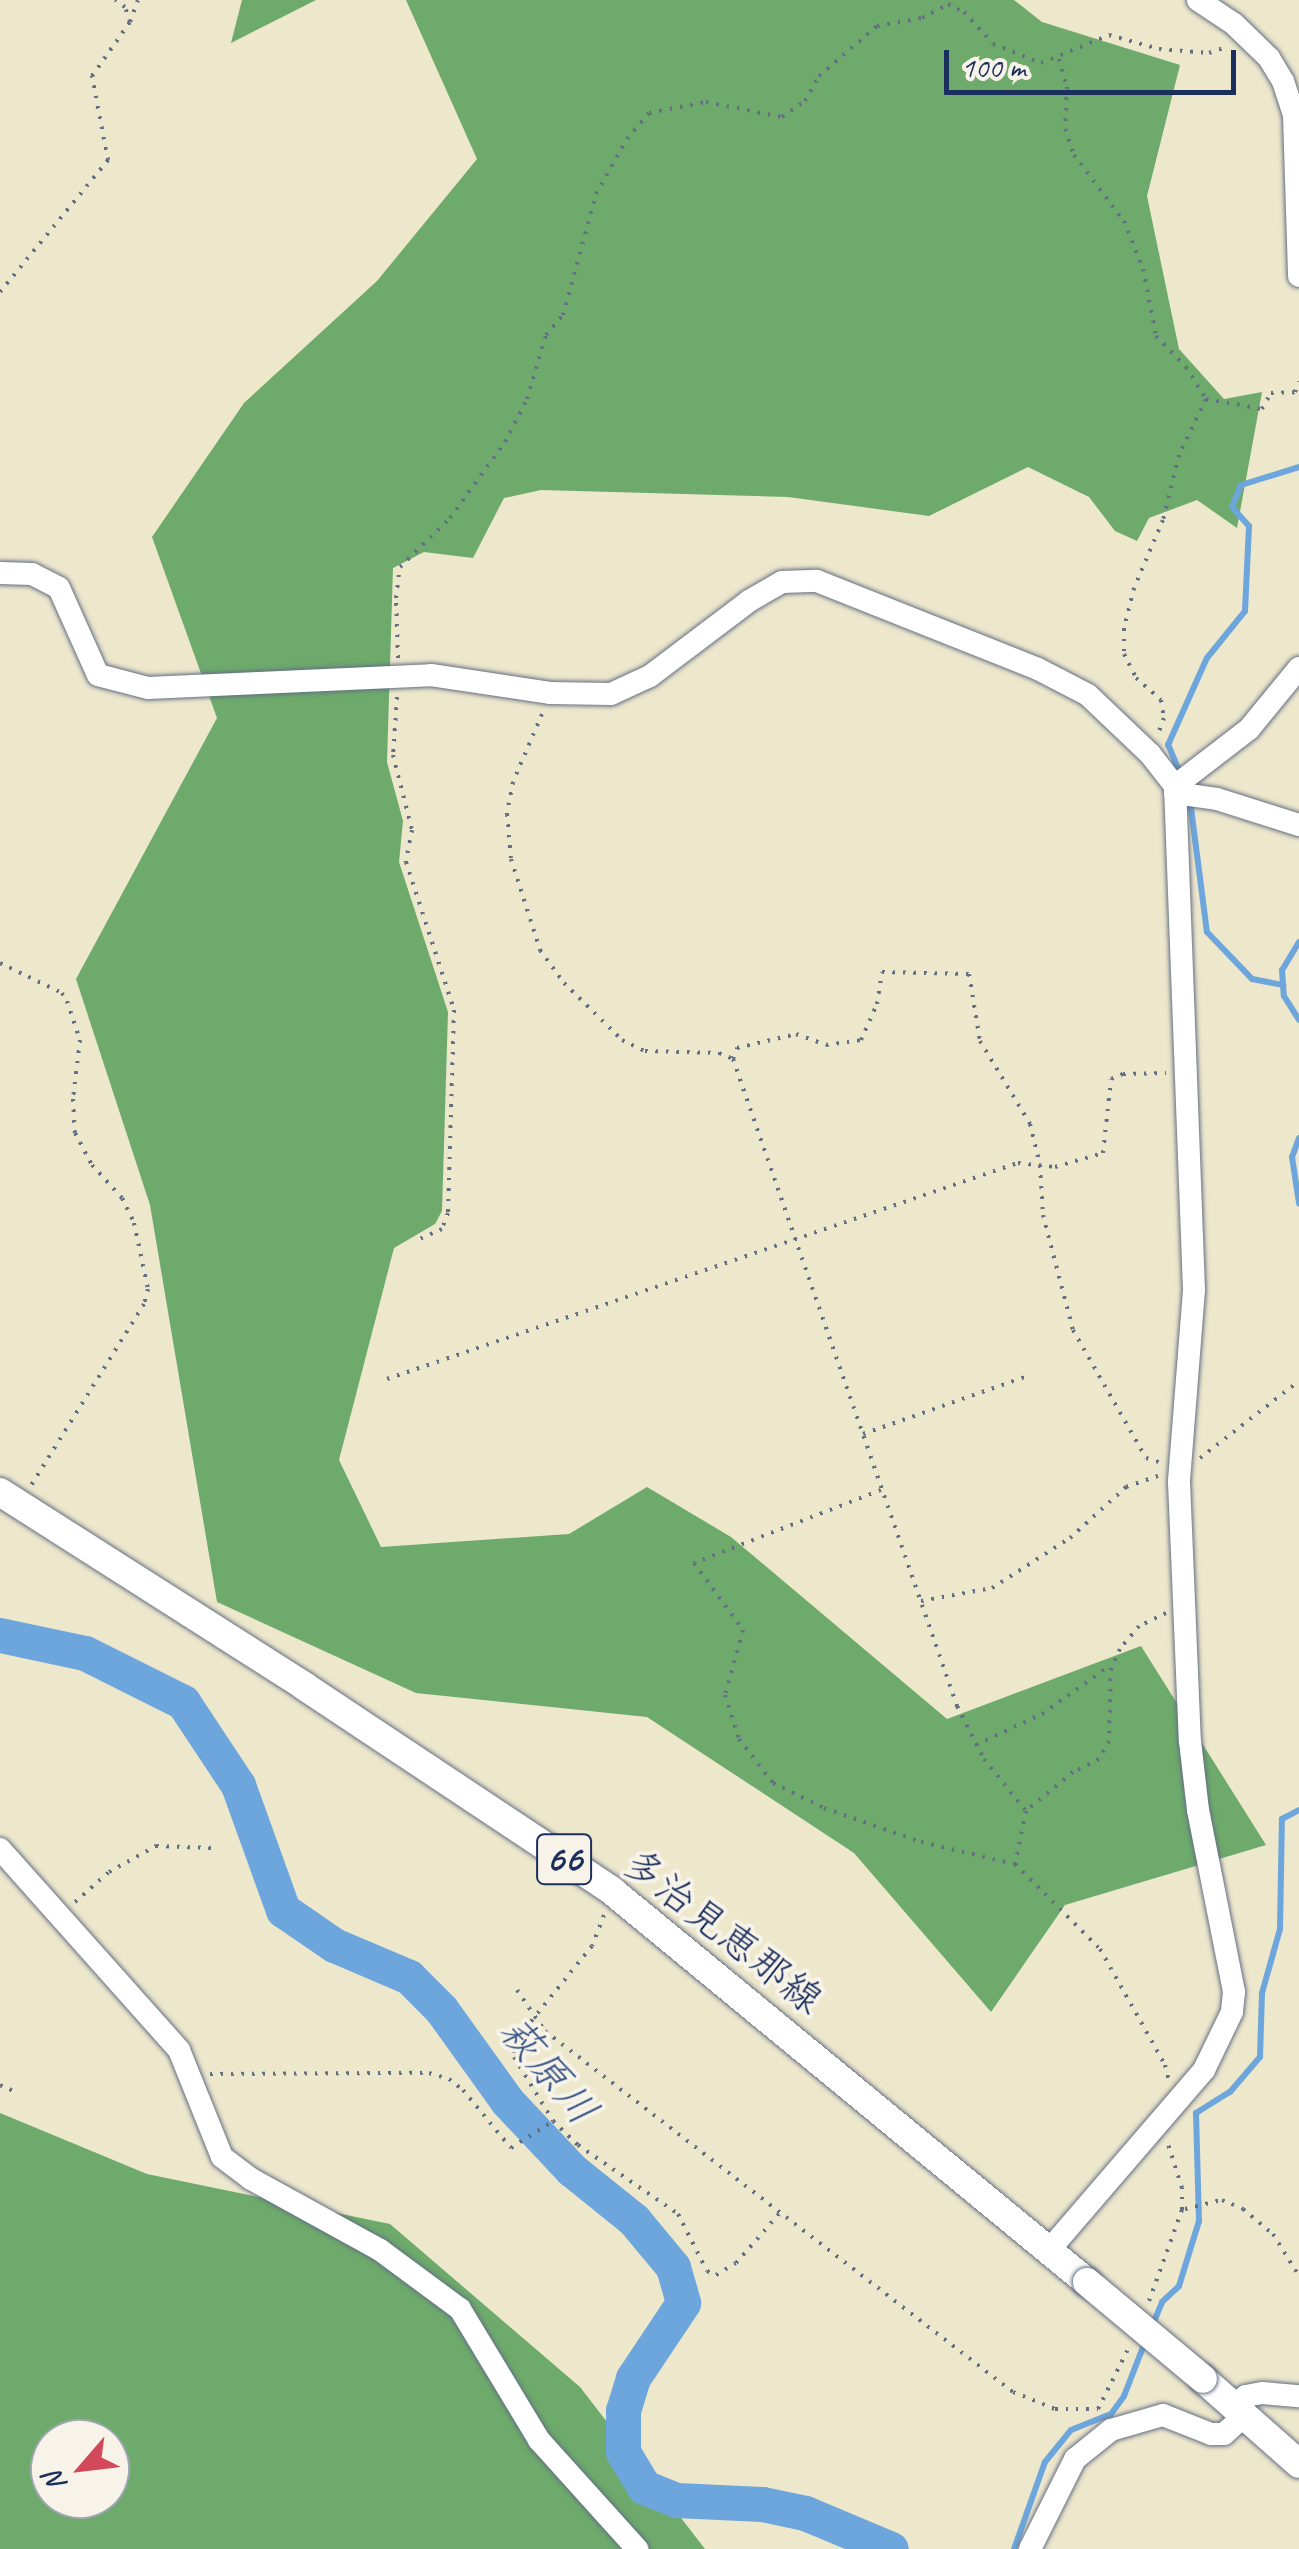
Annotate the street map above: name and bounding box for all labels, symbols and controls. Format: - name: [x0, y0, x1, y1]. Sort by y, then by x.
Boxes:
- scale bar: [949, 30, 1242, 92]
- text: 100 m: [961, 48, 1026, 86]
- road number: 66: [534, 1826, 594, 1892]
- street label: 多治見恵那線: [614, 1838, 832, 2024]
- water label: 萩原川: [488, 2007, 608, 2135]
- north arrow: [30, 2419, 130, 2519]
- text: N: [35, 2467, 74, 2498]

